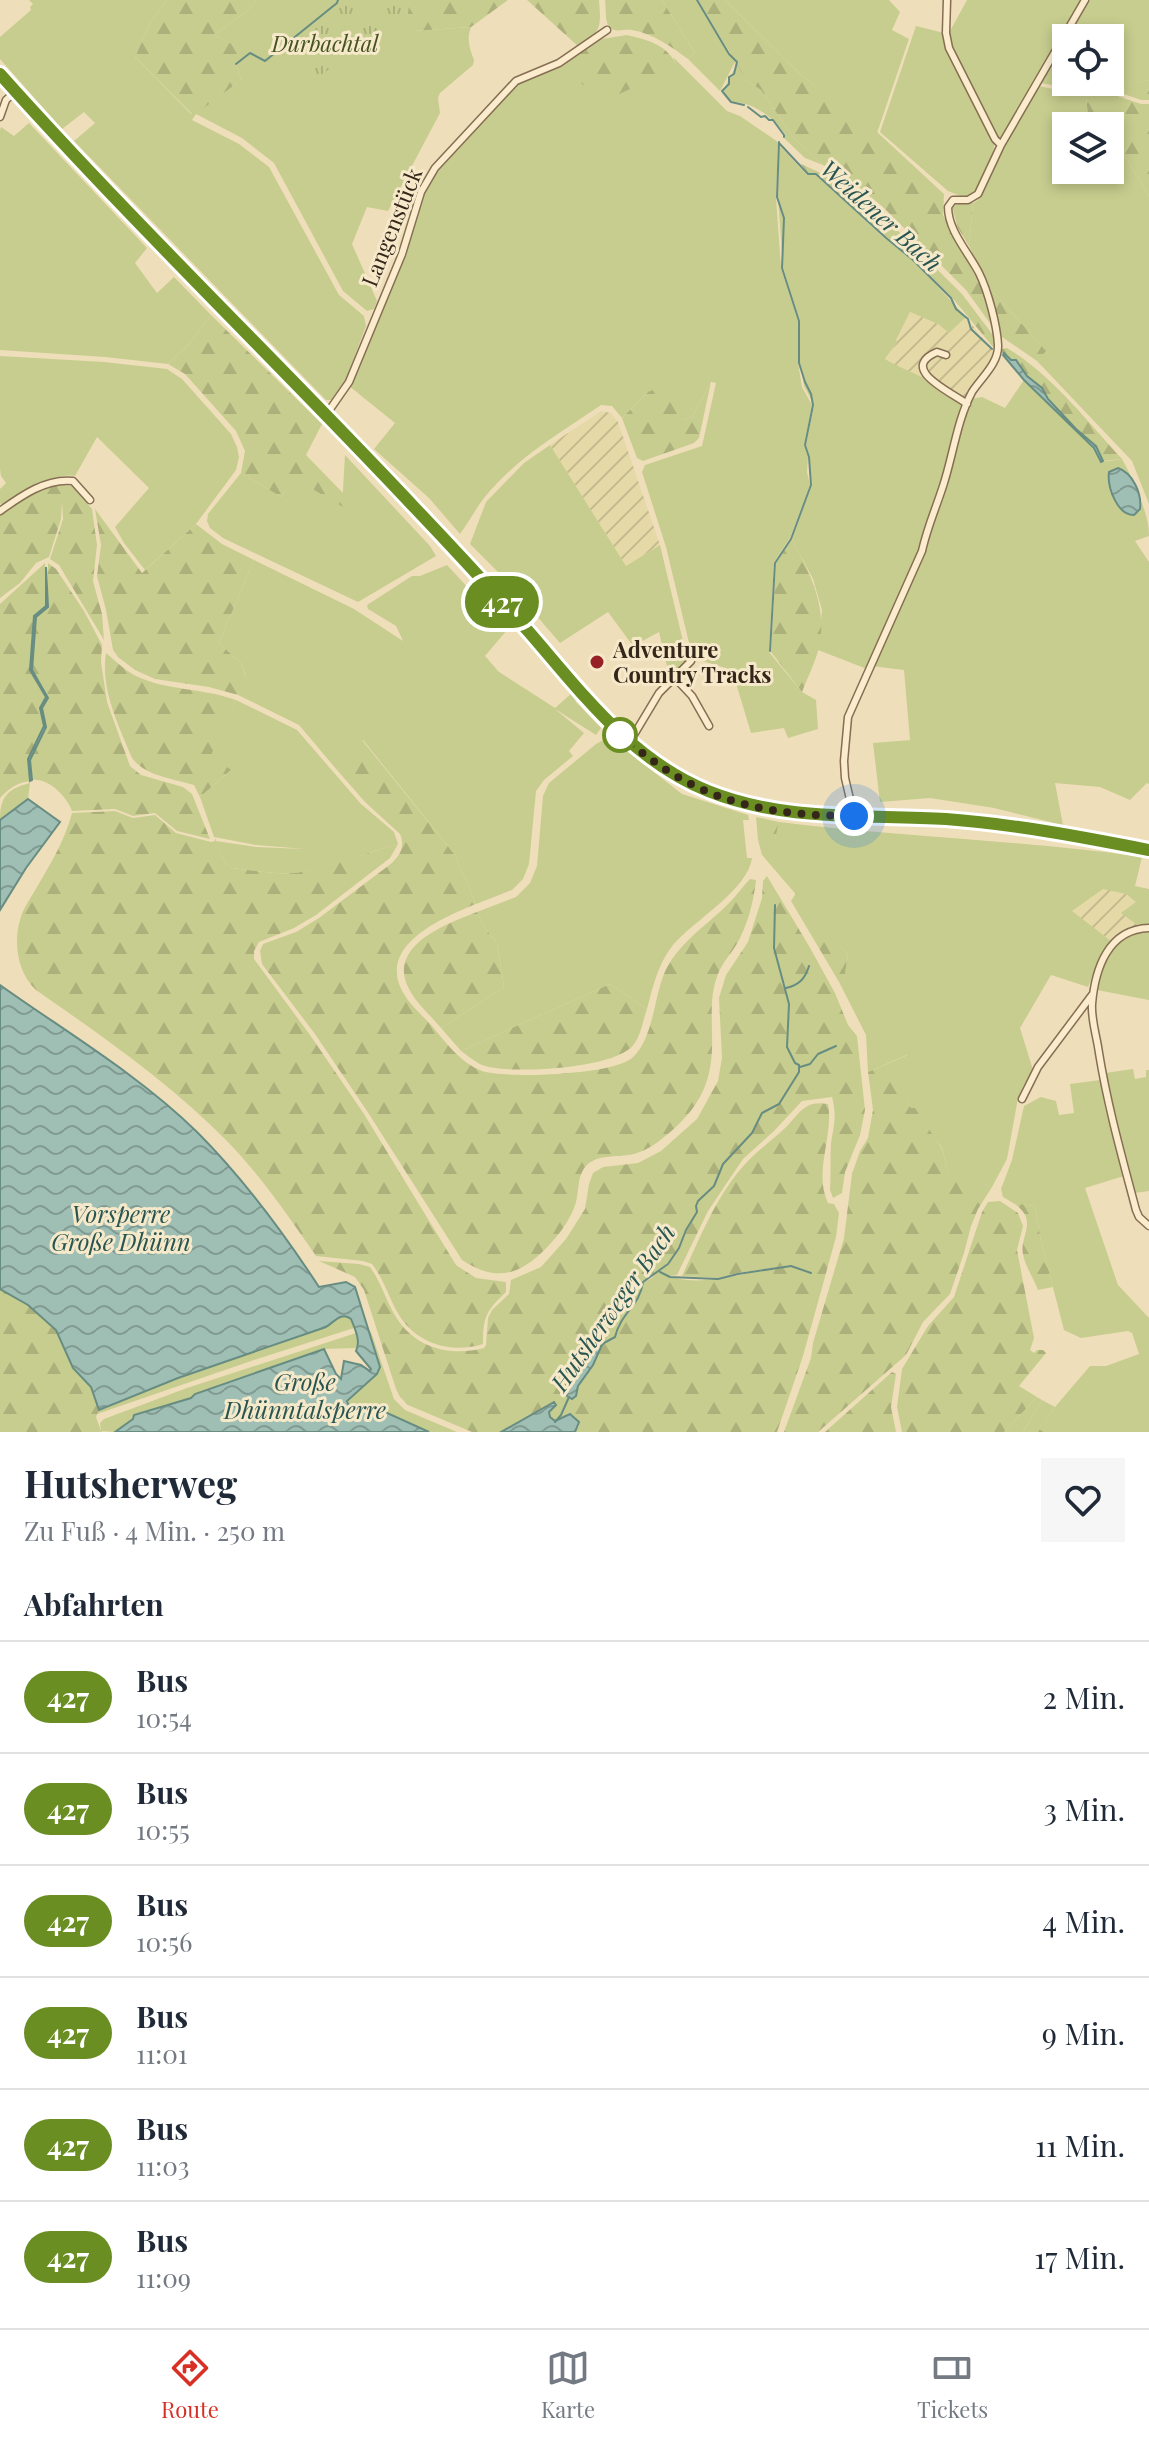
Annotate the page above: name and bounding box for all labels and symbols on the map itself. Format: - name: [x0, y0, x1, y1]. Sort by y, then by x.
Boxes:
- park label: Durbachtal: [271, 28, 379, 58]
- water label: Weidener Bach: [815, 152, 949, 278]
- street label: Langenstück: [354, 163, 428, 291]
- line badge: 427: [456, 576, 548, 628]
- place label: Adventure Country Tracks: [612, 634, 772, 689]
- marker: Adventure Country Tracks: [588, 653, 606, 671]
- unlabelled marker: [603, 718, 637, 752]
- your location: [834, 796, 874, 836]
- water label: Vorsperre Große Dhünn: [51, 1197, 191, 1257]
- water label: Hutsherweger Bach: [542, 1217, 682, 1398]
- water label: Große Dhünntalsperre: [223, 1365, 386, 1425]

